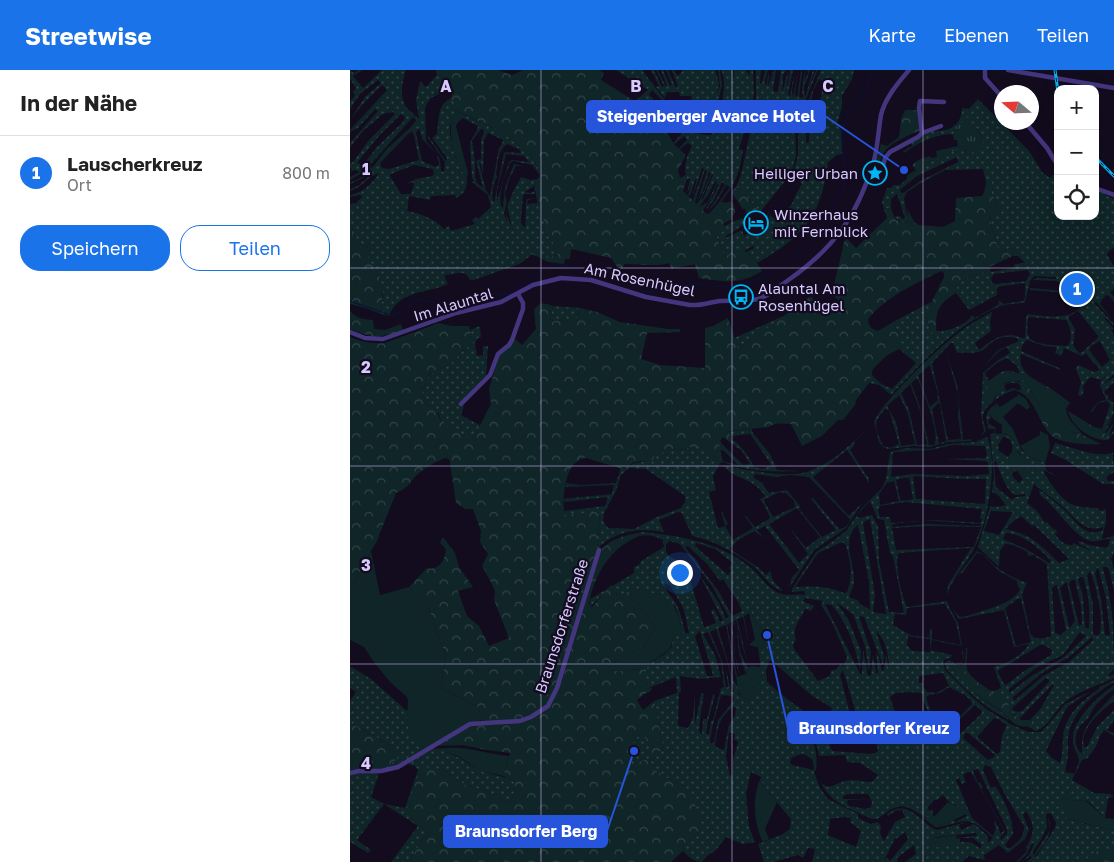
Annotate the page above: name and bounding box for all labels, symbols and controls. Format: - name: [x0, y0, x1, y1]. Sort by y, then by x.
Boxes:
- text: Streetwise: [25, 21, 152, 50]
- text: Karte: [869, 24, 916, 46]
- text: Ebenen: [944, 24, 1009, 46]
- text: Teilen: [1037, 24, 1089, 46]
- text: A: [440, 76, 452, 96]
- text: B: [630, 76, 642, 96]
- text: C: [822, 76, 834, 96]
- north arrow: [994, 85, 1039, 130]
- map controls: [1054, 85, 1099, 220]
- button: +: [1054, 85, 1099, 130]
- text: In der Nähe: [20, 90, 137, 116]
- callout: Steigenberger Avance Hotel: [587, 101, 825, 132]
- text: Steigenberger Avance Hotel: [597, 106, 816, 126]
- button: −: [1054, 130, 1099, 175]
- text: Lauscherkreuz: [67, 152, 202, 175]
- text: 1: [362, 159, 370, 179]
- place icon: Heiliger Urban: [862, 160, 888, 186]
- text: 1: [32, 163, 40, 183]
- text: 800 m: [282, 163, 330, 183]
- place label: Heiliger Urban: [754, 164, 858, 182]
- text: Ort: [67, 175, 92, 195]
- button: locate: [1054, 175, 1099, 220]
- place label: Winzerhaus mit Fernblick: [774, 205, 869, 240]
- hotel icon: Winzerhaus mit Fernblick: [743, 210, 769, 236]
- button: Speichern: [20, 225, 170, 271]
- button: Teilen: [180, 225, 330, 271]
- street label: Am Rosenhügel: [583, 258, 697, 300]
- pin: 1: [1061, 270, 1093, 308]
- place label: Alauntal Am Rosenhügel: [758, 279, 846, 314]
- street label: Im Alauntal: [411, 283, 495, 325]
- bus stop icon: Alauntal Am Rosenhügel: [728, 284, 754, 310]
- text: 2: [361, 357, 371, 377]
- text: 3: [361, 555, 371, 575]
- street label: Braunsdorferstraße: [531, 556, 591, 695]
- your location: [667, 560, 693, 586]
- callout: Braunsdorfer Kreuz: [788, 712, 959, 743]
- text: Braunsdorfer Kreuz: [799, 718, 949, 738]
- text: 4: [361, 753, 371, 773]
- callout: Braunsdorfer Berg: [444, 816, 607, 847]
- text: Braunsdorfer Berg: [455, 821, 598, 841]

